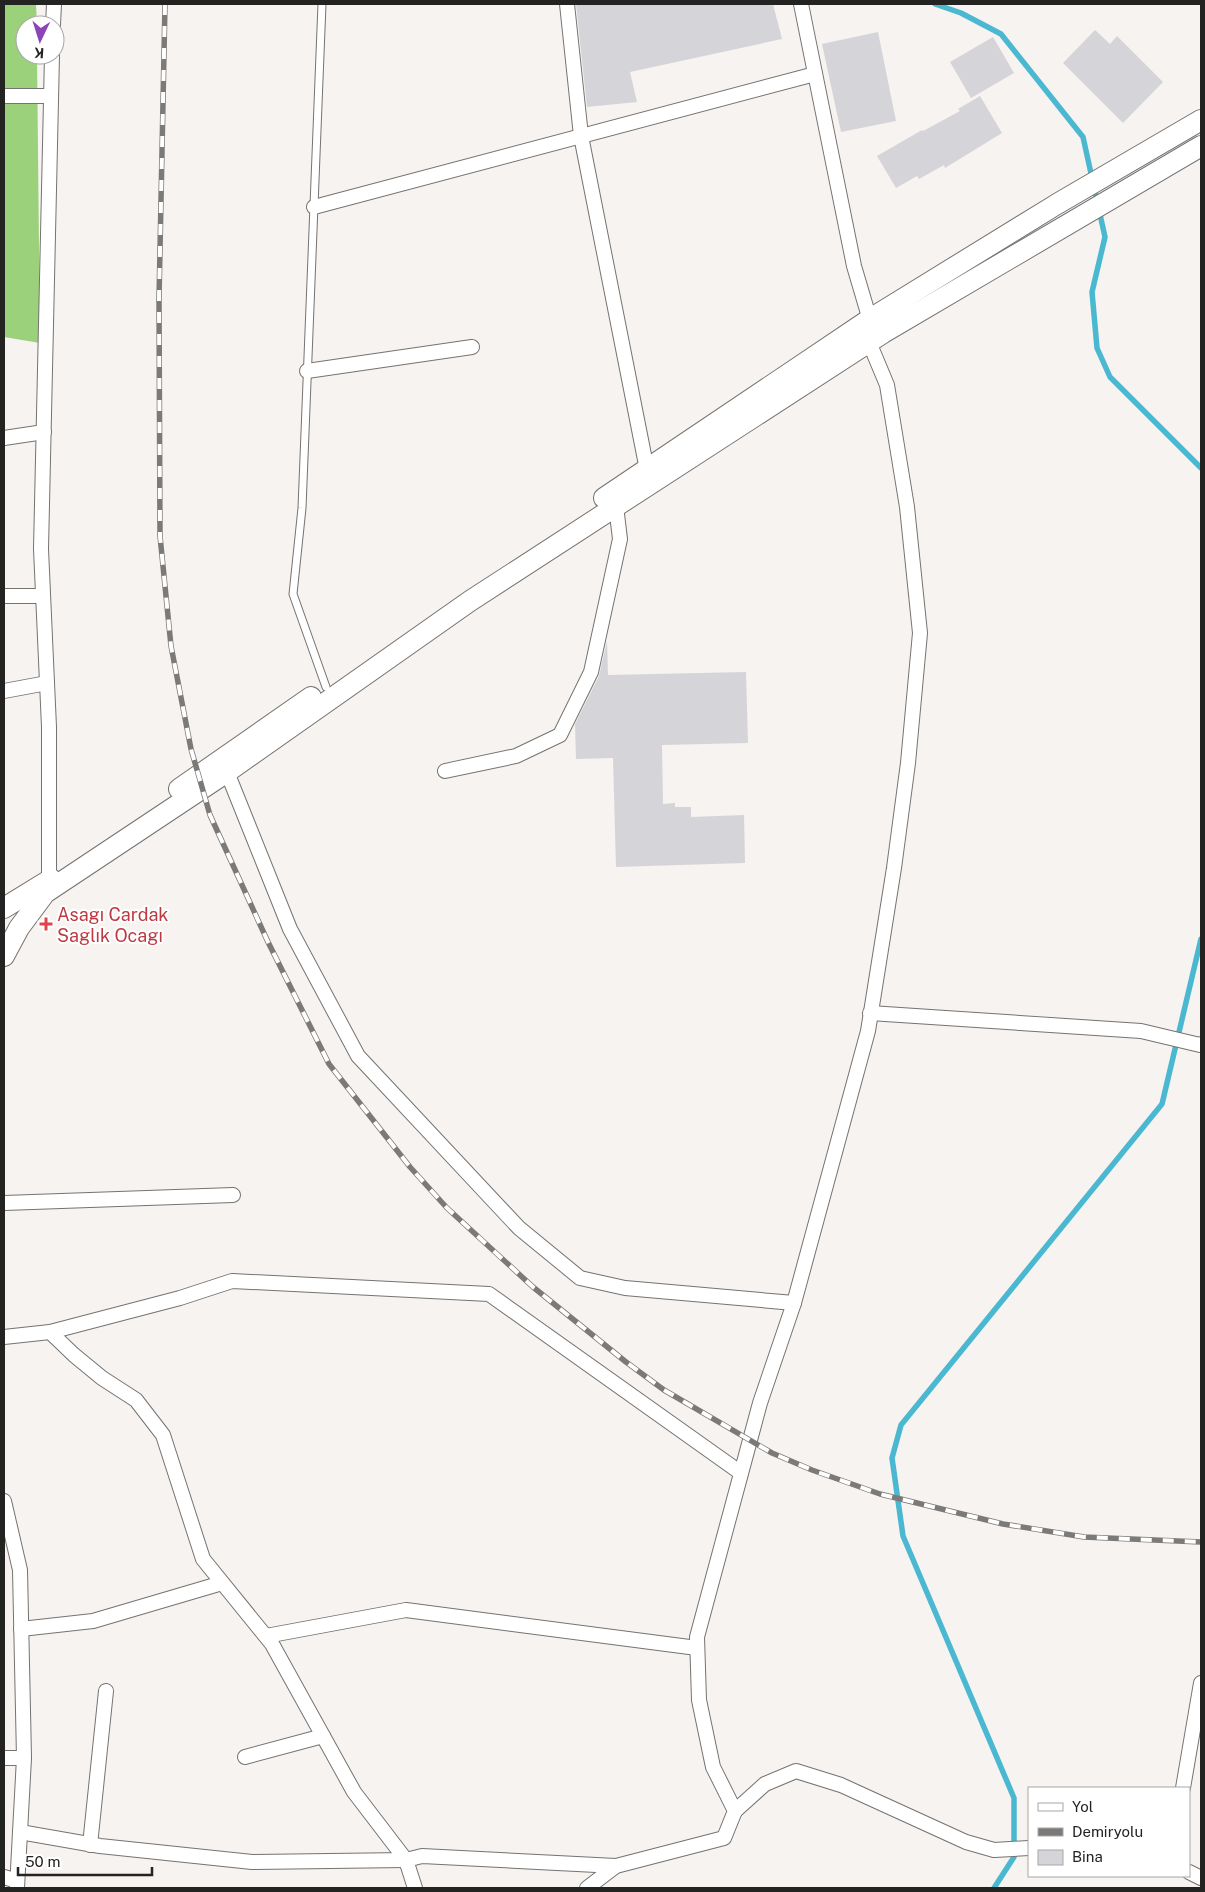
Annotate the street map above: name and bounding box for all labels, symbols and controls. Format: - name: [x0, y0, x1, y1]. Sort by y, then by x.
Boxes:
- north arrow: [15, 15, 65, 65]
- text: K: [34, 45, 45, 61]
- place label: Asagı Cardak Saglık Ocagı: [57, 904, 168, 946]
- marker: Asagı Cardak Saglık Ocagı: [39, 917, 53, 931]
- legend: [1028, 1787, 1190, 1877]
- text: Yol: [1072, 1798, 1093, 1815]
- text: Demiryolu: [1072, 1823, 1143, 1840]
- scale bar: [18, 1844, 151, 1876]
- text: Bina: [1072, 1848, 1103, 1865]
- text: 50 m: [25, 1853, 60, 1870]

